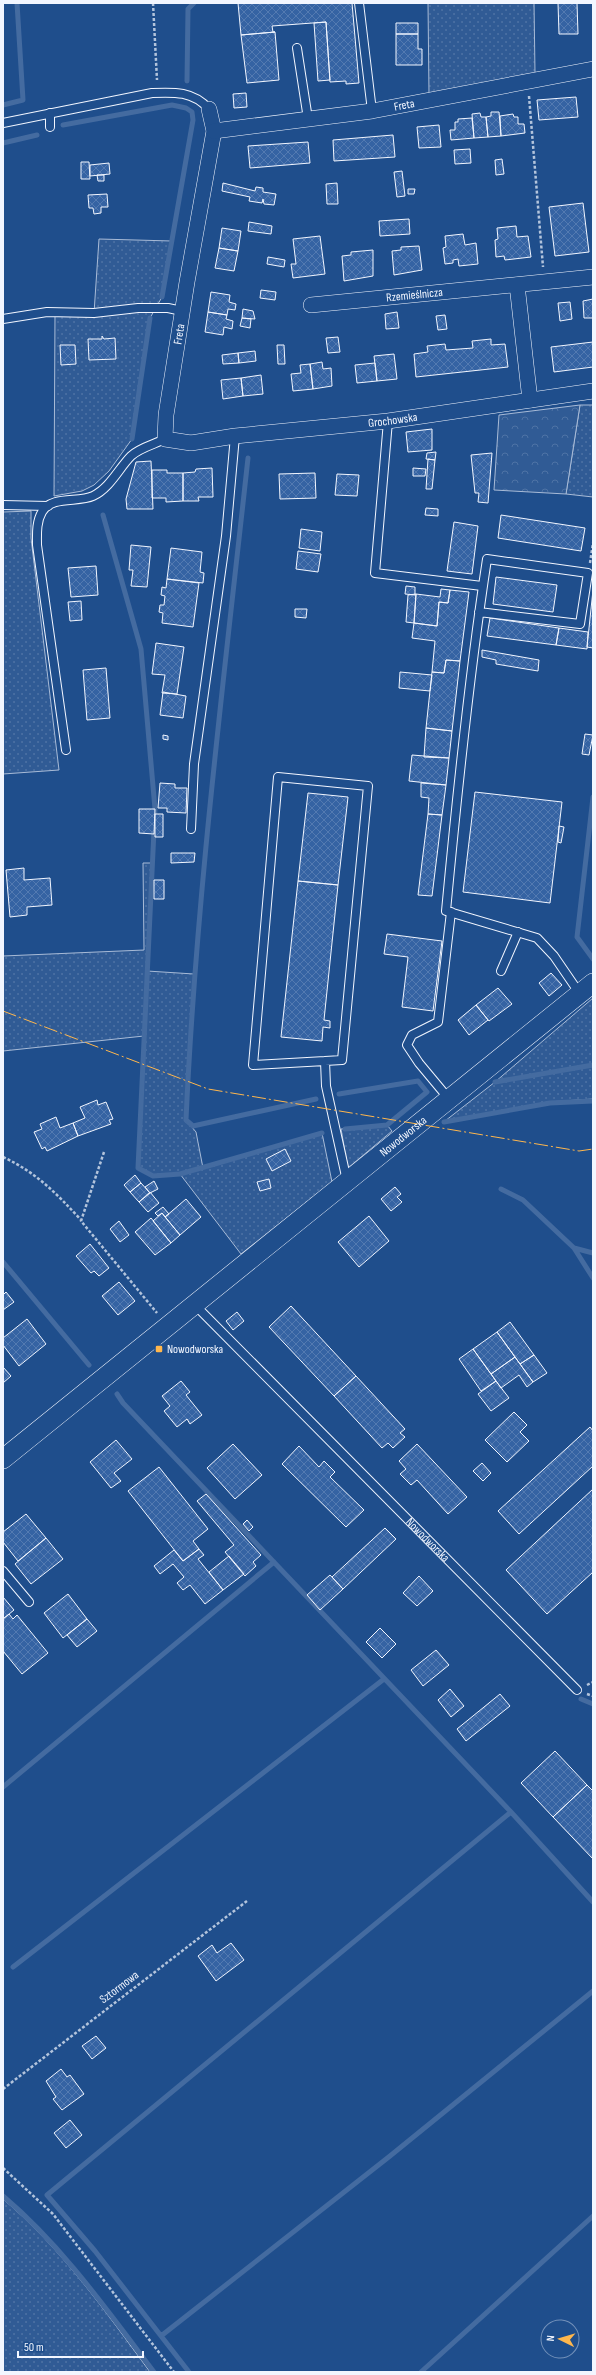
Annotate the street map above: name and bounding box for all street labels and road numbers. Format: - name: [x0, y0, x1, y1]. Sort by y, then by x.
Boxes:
- street label: Freta: [393, 96, 416, 115]
- street label: Rzemieślnicza: [386, 285, 444, 305]
- street label: Freta: [170, 322, 189, 346]
- street label: Grochowska: [367, 410, 419, 431]
- street label: Nowodworska: [377, 1113, 430, 1160]
- street label: Nowodworska: [402, 1515, 453, 1566]
- street label: Sztormowa: [97, 1968, 142, 2007]

